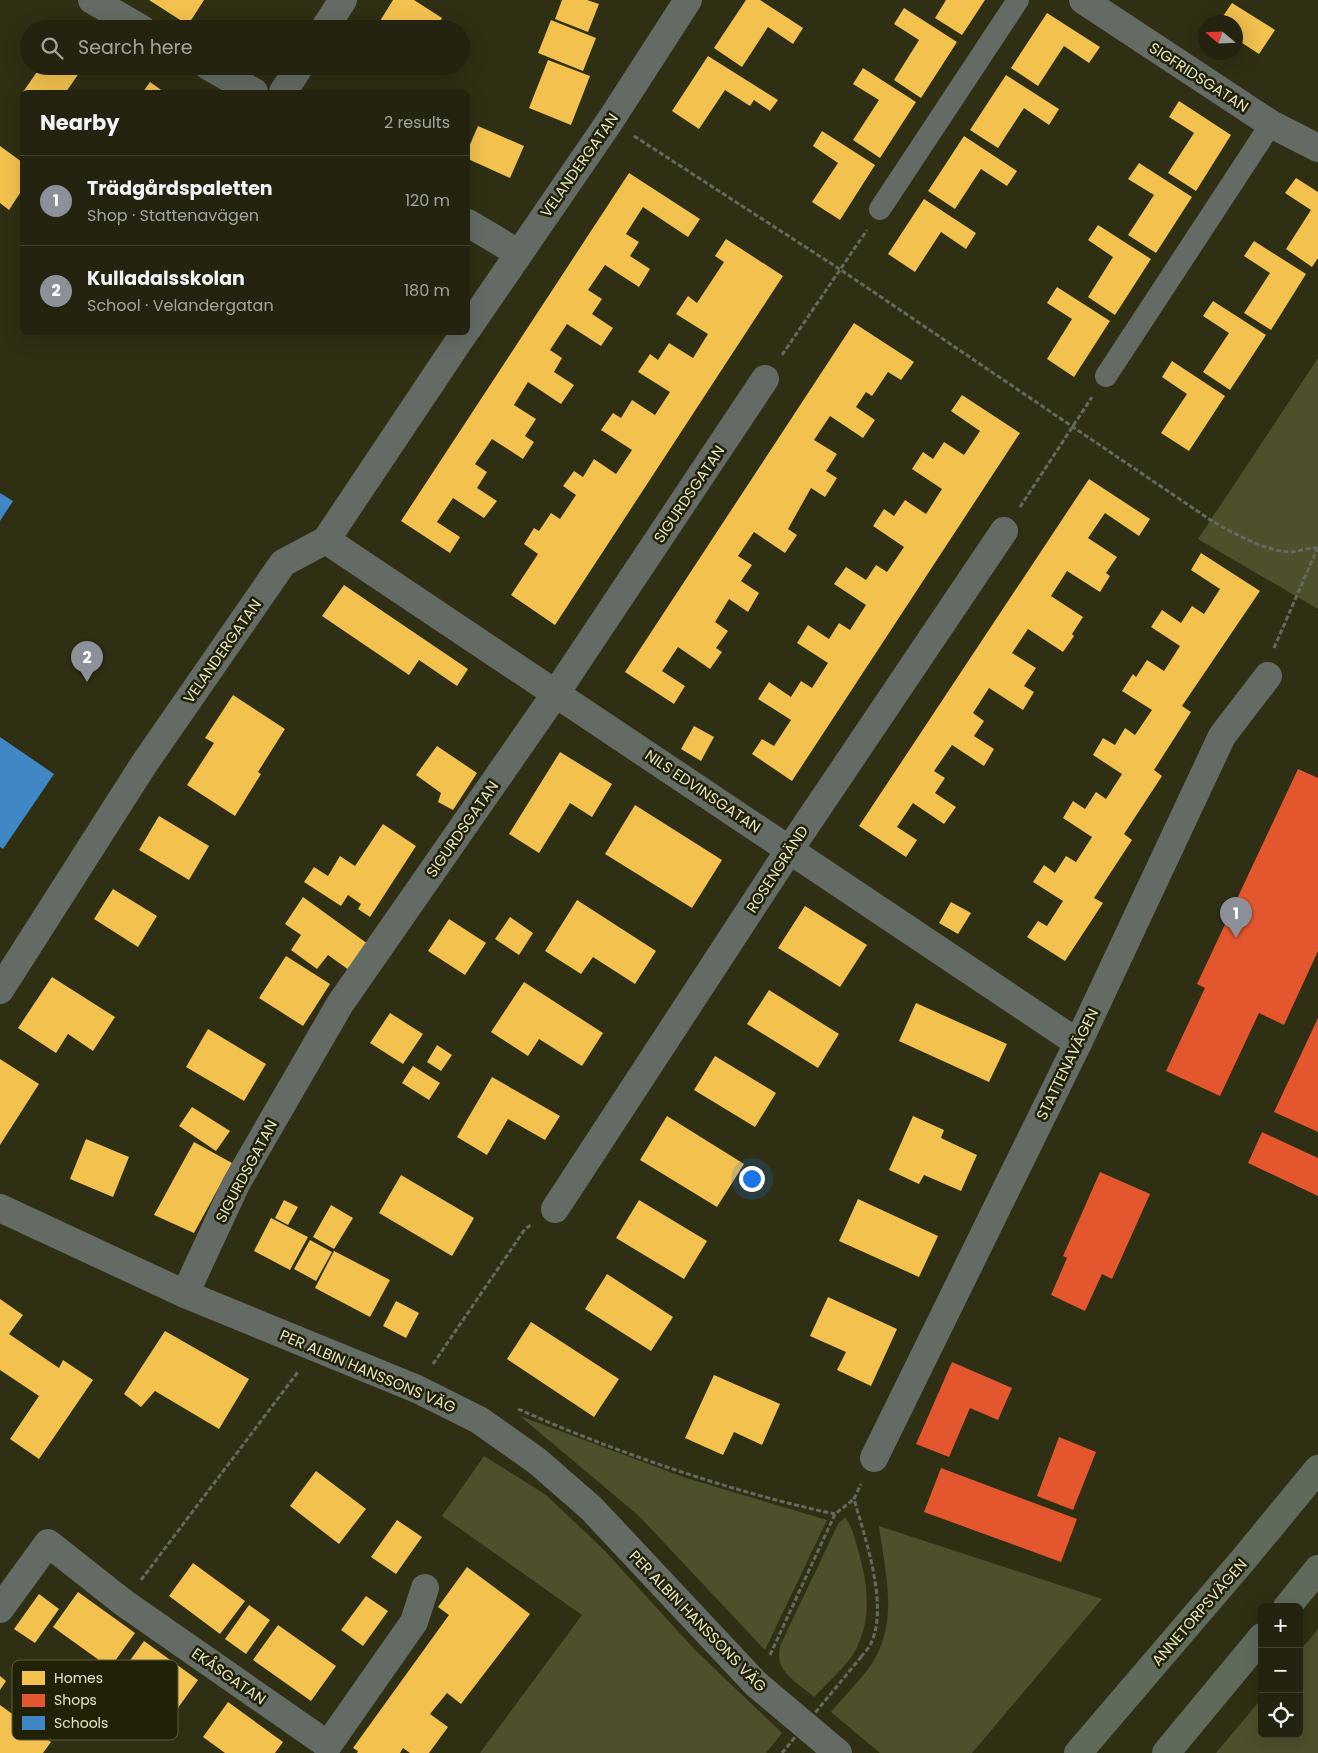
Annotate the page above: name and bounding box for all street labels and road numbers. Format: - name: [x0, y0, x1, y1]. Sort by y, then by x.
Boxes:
- street label: SIGFRIDSGATAN: [1145, 37, 1253, 117]
- street label: VELANDERGATAN: [535, 109, 623, 221]
- street label: SIGURDSGATAN: [649, 441, 729, 547]
- street label: VELANDERGATAN: [178, 595, 266, 707]
- street label: NILS EDVINSGATAN: [641, 744, 765, 838]
- street label: SIGURDSGATAN: [421, 777, 503, 881]
- street label: ROSENGRÄND: [741, 821, 813, 917]
- street label: STATTENAVÄGEN: [1031, 1005, 1103, 1123]
- street label: SIGURDSGATAN: [210, 1116, 282, 1226]
- street label: PER ALBIN HANSSONS VÄG: [277, 1324, 460, 1418]
- street label: PER ALBIN HANSSONS VÄG: [625, 1546, 772, 1697]
- street label: ANNETORPSVÄGEN: [1147, 1554, 1251, 1670]
- street label: EKÅSGATAN: [188, 1643, 270, 1709]

